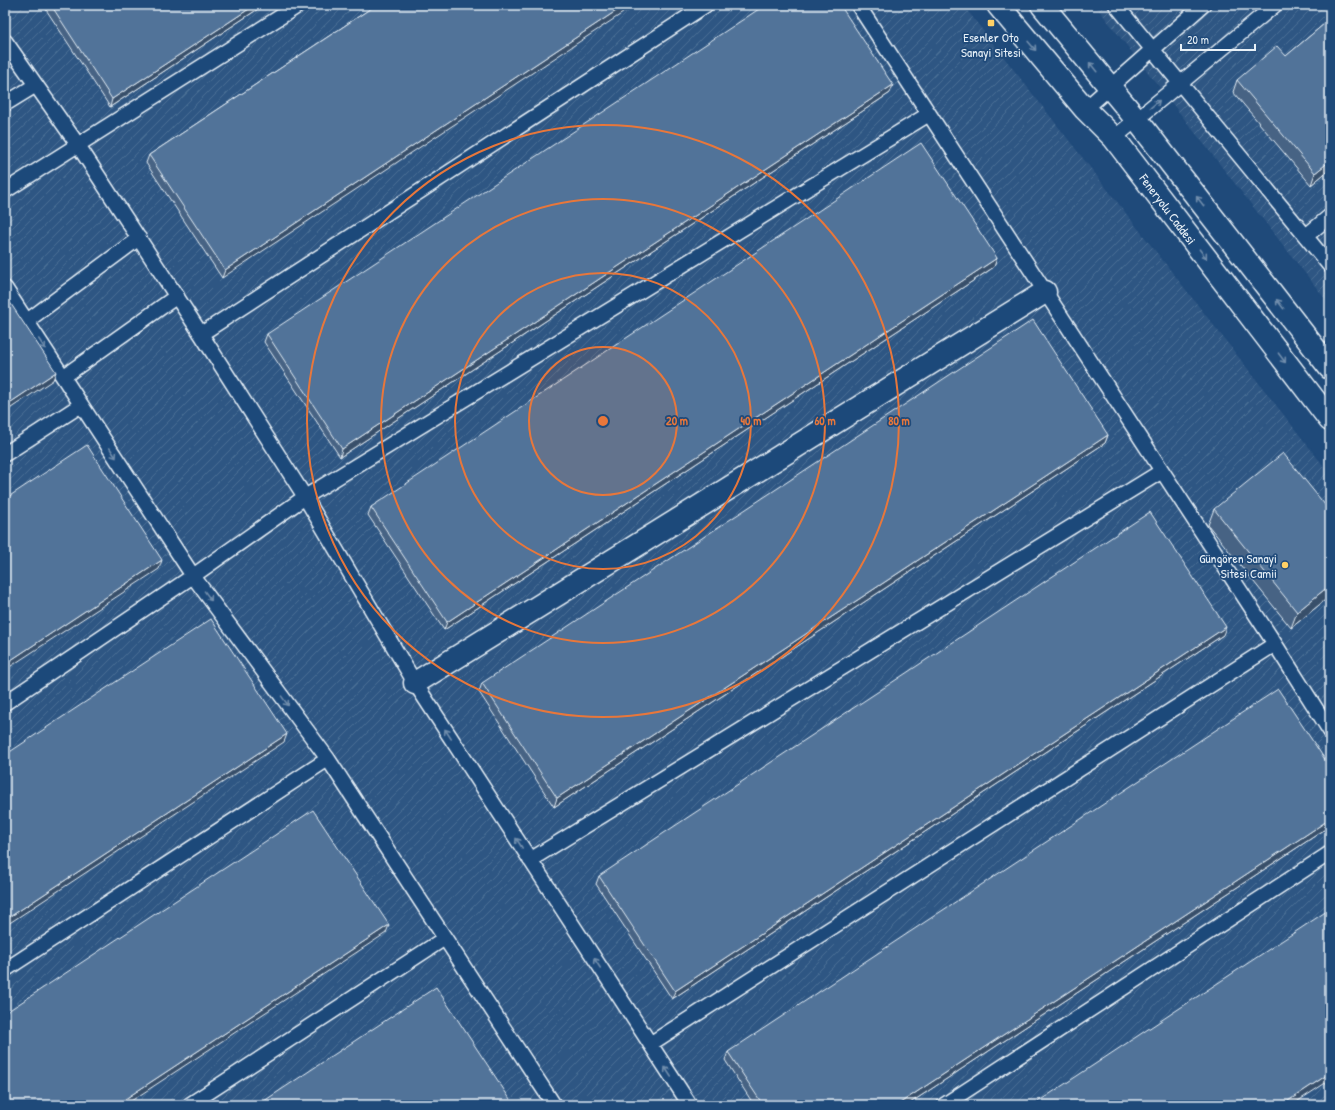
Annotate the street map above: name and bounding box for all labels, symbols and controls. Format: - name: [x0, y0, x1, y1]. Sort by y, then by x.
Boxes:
- marker: Esenler Oto Sanayi Sitesi: [986, 18, 996, 28]
- scale bar: [1181, 26, 1255, 52]
- place label: Esenler Oto Sanayi Sitesi: [961, 28, 1021, 61]
- text: 20 m: [1187, 31, 1209, 48]
- one-way arrow: [1028, 40, 1037, 51]
- one-way arrow: [1088, 62, 1097, 73]
- one-way arrow: [1150, 100, 1160, 109]
- street label: Feneryolu Caddesi: [1135, 169, 1200, 248]
- one-way arrow: [1196, 196, 1205, 207]
- one-way arrow: [1199, 249, 1208, 260]
- one-way arrow: [1276, 299, 1285, 310]
- one-way arrow: [38, 338, 46, 350]
- one-way arrow: [1278, 352, 1287, 363]
- text: 20 m: [666, 412, 688, 429]
- text: 40 m: [741, 412, 761, 429]
- text: 60 m: [814, 412, 836, 429]
- text: 80 m: [888, 412, 910, 429]
- centre of rings: [596, 414, 610, 428]
- one-way arrow: [109, 447, 117, 459]
- place label: Güngören Sanayi Sitesi Camii: [1199, 549, 1277, 582]
- marker: Güngören Sanayi Sitesi Camii: [1280, 560, 1290, 570]
- one-way arrow: [204, 591, 212, 602]
- one-way arrow: [281, 695, 289, 706]
- one-way arrow: [444, 728, 452, 739]
- one-way arrow: [515, 837, 523, 848]
- one-way arrow: [593, 957, 601, 969]
- one-way arrow: [664, 1067, 672, 1078]

